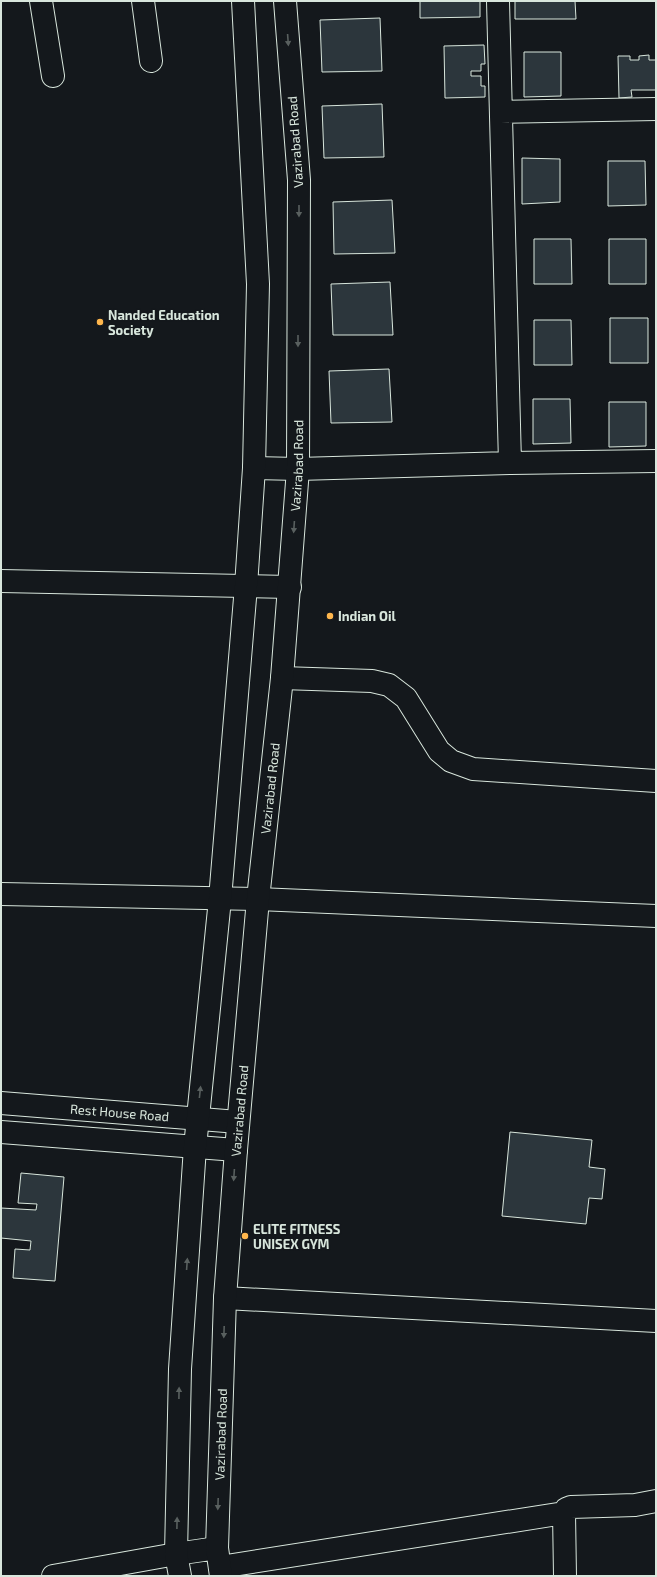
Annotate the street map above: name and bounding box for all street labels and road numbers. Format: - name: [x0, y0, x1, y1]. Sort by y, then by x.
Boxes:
- street label: Vazirabad Road: [284, 96, 306, 188]
- street label: Vazirabad Road: [287, 420, 306, 512]
- street label: Vazirabad Road: [257, 742, 283, 835]
- street label: Vazirabad Road: [228, 1065, 251, 1157]
- street label: Rest House Road: [69, 1101, 170, 1124]
- street label: Vazirabad Road: [211, 1388, 230, 1480]

